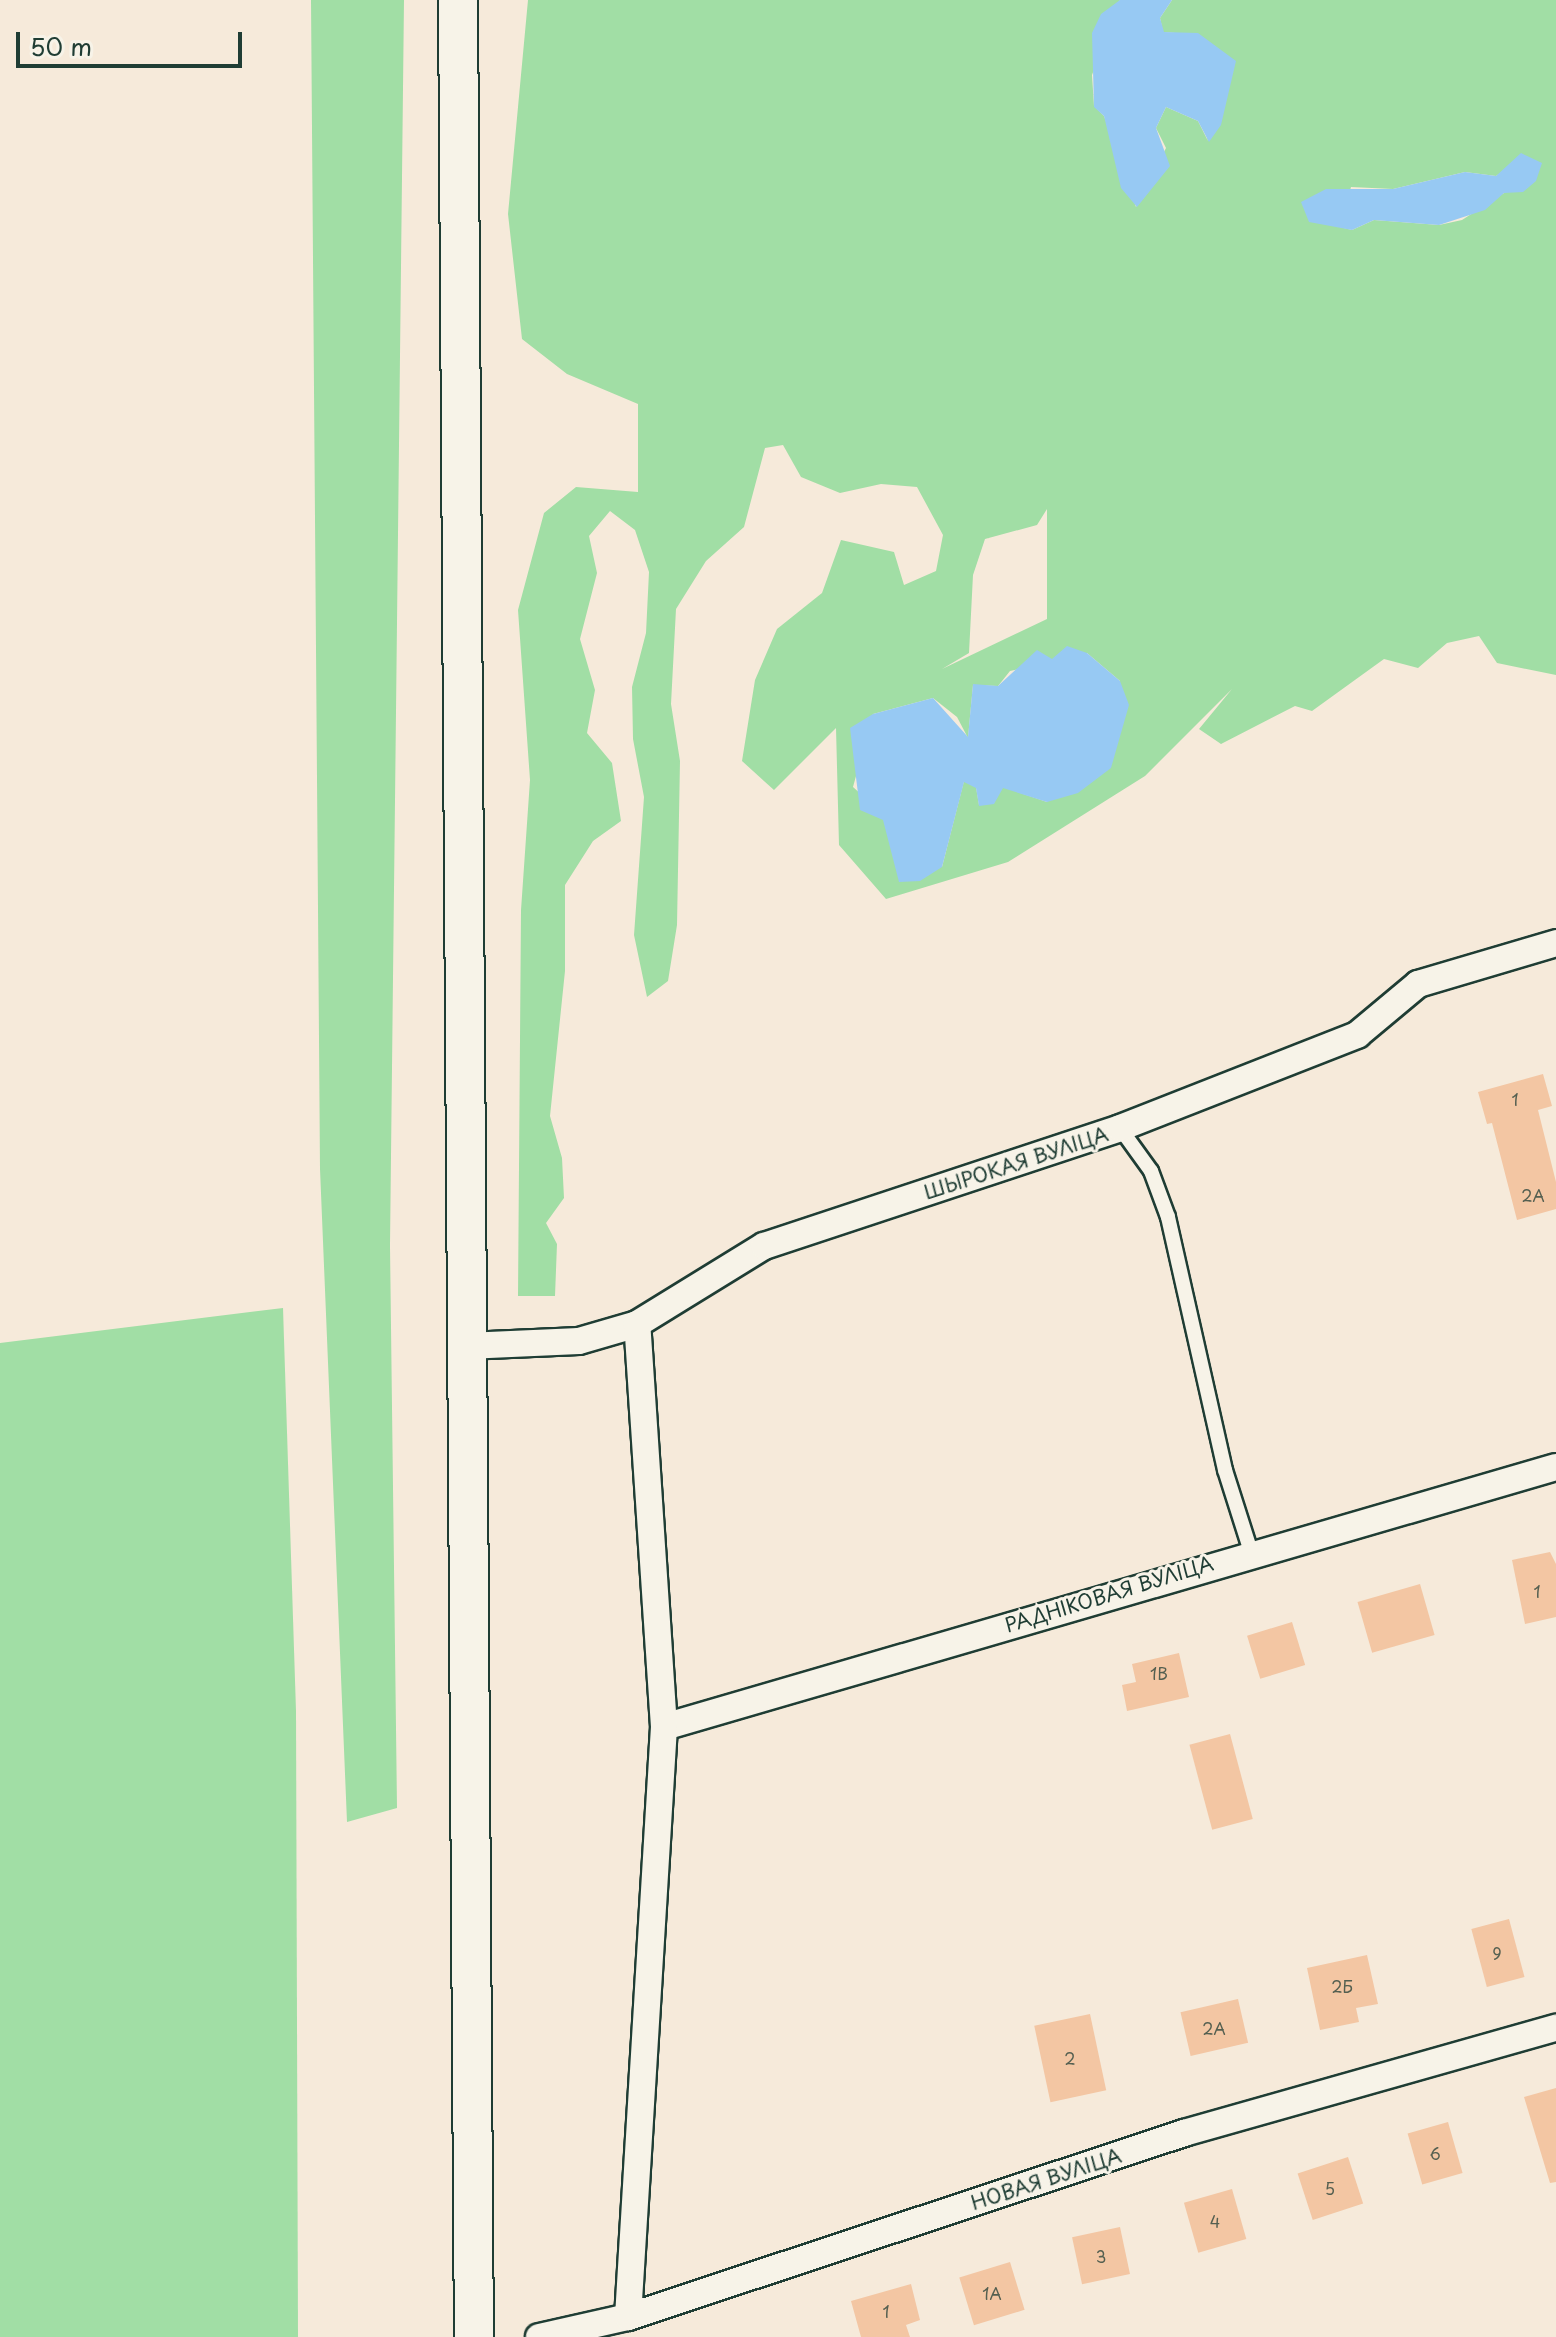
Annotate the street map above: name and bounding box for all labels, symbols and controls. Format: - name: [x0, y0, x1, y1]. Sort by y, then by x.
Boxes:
- scale bar: [20, 16, 246, 66]
- text: 50 m: [30, 28, 92, 64]
- house number: 1: [1511, 1089, 1519, 1109]
- street label: ШЫРОКАЯ ВУЛІЦА: [920, 1122, 1112, 1204]
- house number: 2А: [1521, 1185, 1545, 1205]
- street label: РАДНІКОВАЯ ВУЛІЦА: [1002, 1551, 1216, 1637]
- house number: 1: [1533, 1581, 1541, 1601]
- house number: 1В: [1150, 1663, 1168, 1683]
- house number: 9: [1492, 1943, 1502, 1963]
- house number: 2Б: [1331, 1976, 1353, 1996]
- house number: 2А: [1202, 2018, 1226, 2038]
- house number: 2: [1064, 2048, 1076, 2068]
- street label: НОВАЯ ВУЛІЦА: [968, 2143, 1124, 2215]
- house number: 6: [1429, 2143, 1441, 2163]
- house number: 5: [1325, 2178, 1335, 2198]
- house number: 4: [1210, 2211, 1220, 2231]
- house number: 3: [1096, 2246, 1106, 2266]
- house number: 1А: [982, 2283, 1002, 2303]
- house number: 1: [882, 2301, 890, 2321]

